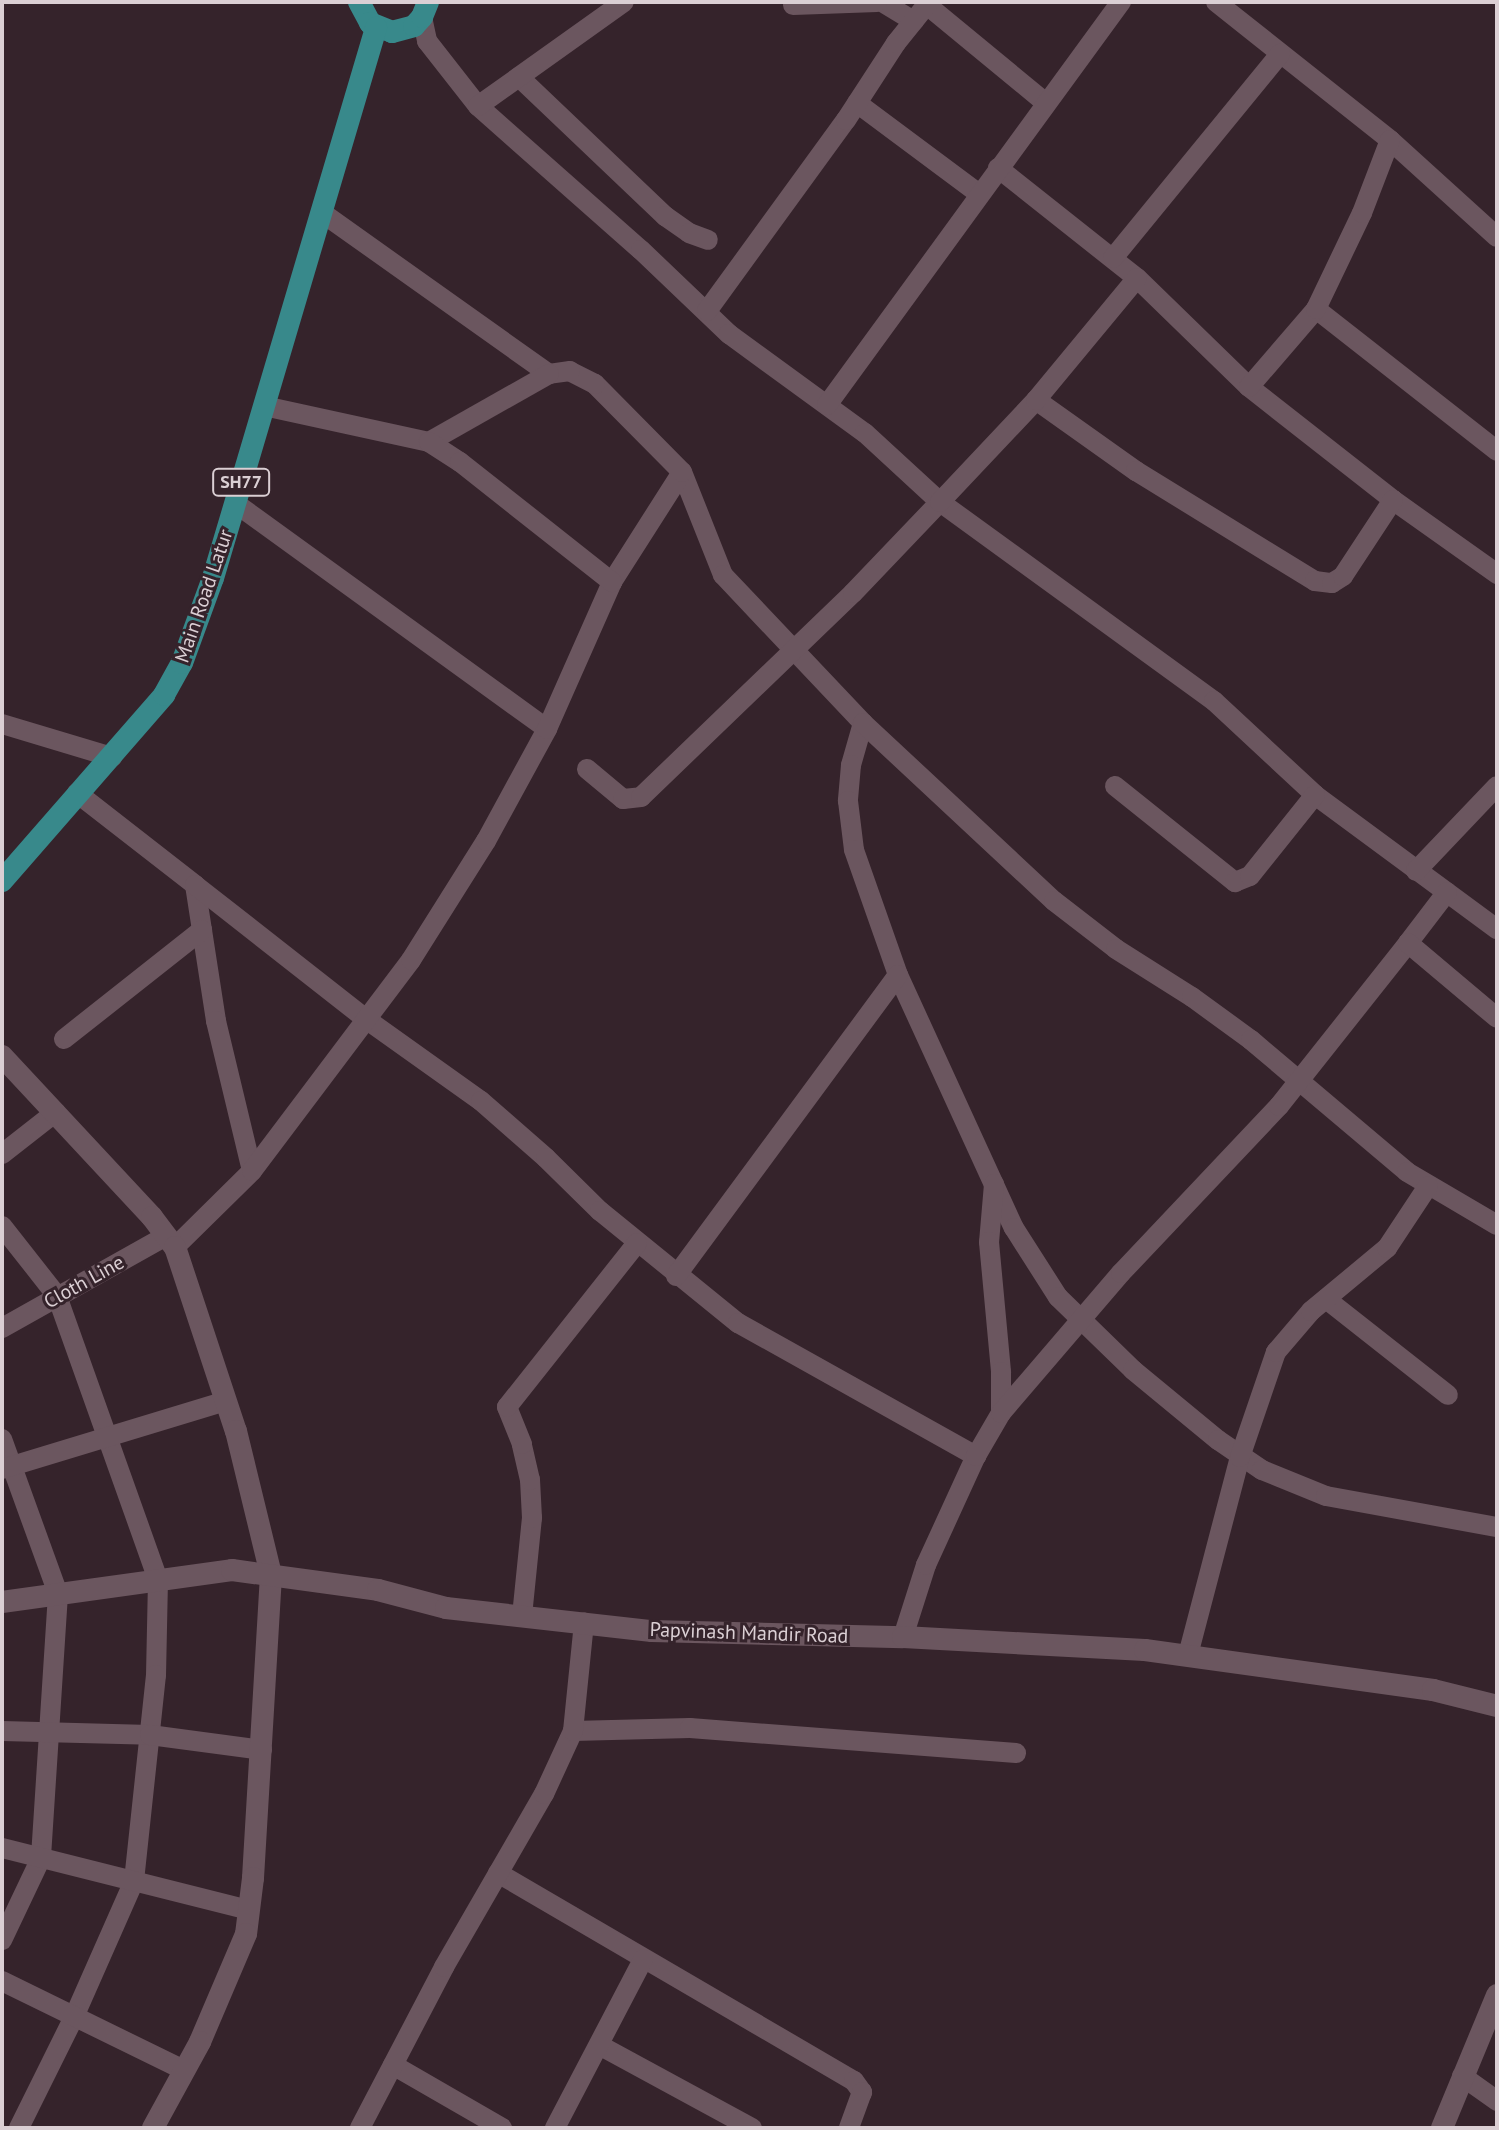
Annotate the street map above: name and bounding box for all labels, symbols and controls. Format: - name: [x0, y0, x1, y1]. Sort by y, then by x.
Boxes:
- road number: SH77: [211, 468, 271, 496]
- street label: Main Road Latur: [170, 526, 238, 666]
- street label: Cloth Line: [40, 1250, 128, 1314]
- street label: Papvinash Mandir Road: [649, 1618, 849, 1648]

